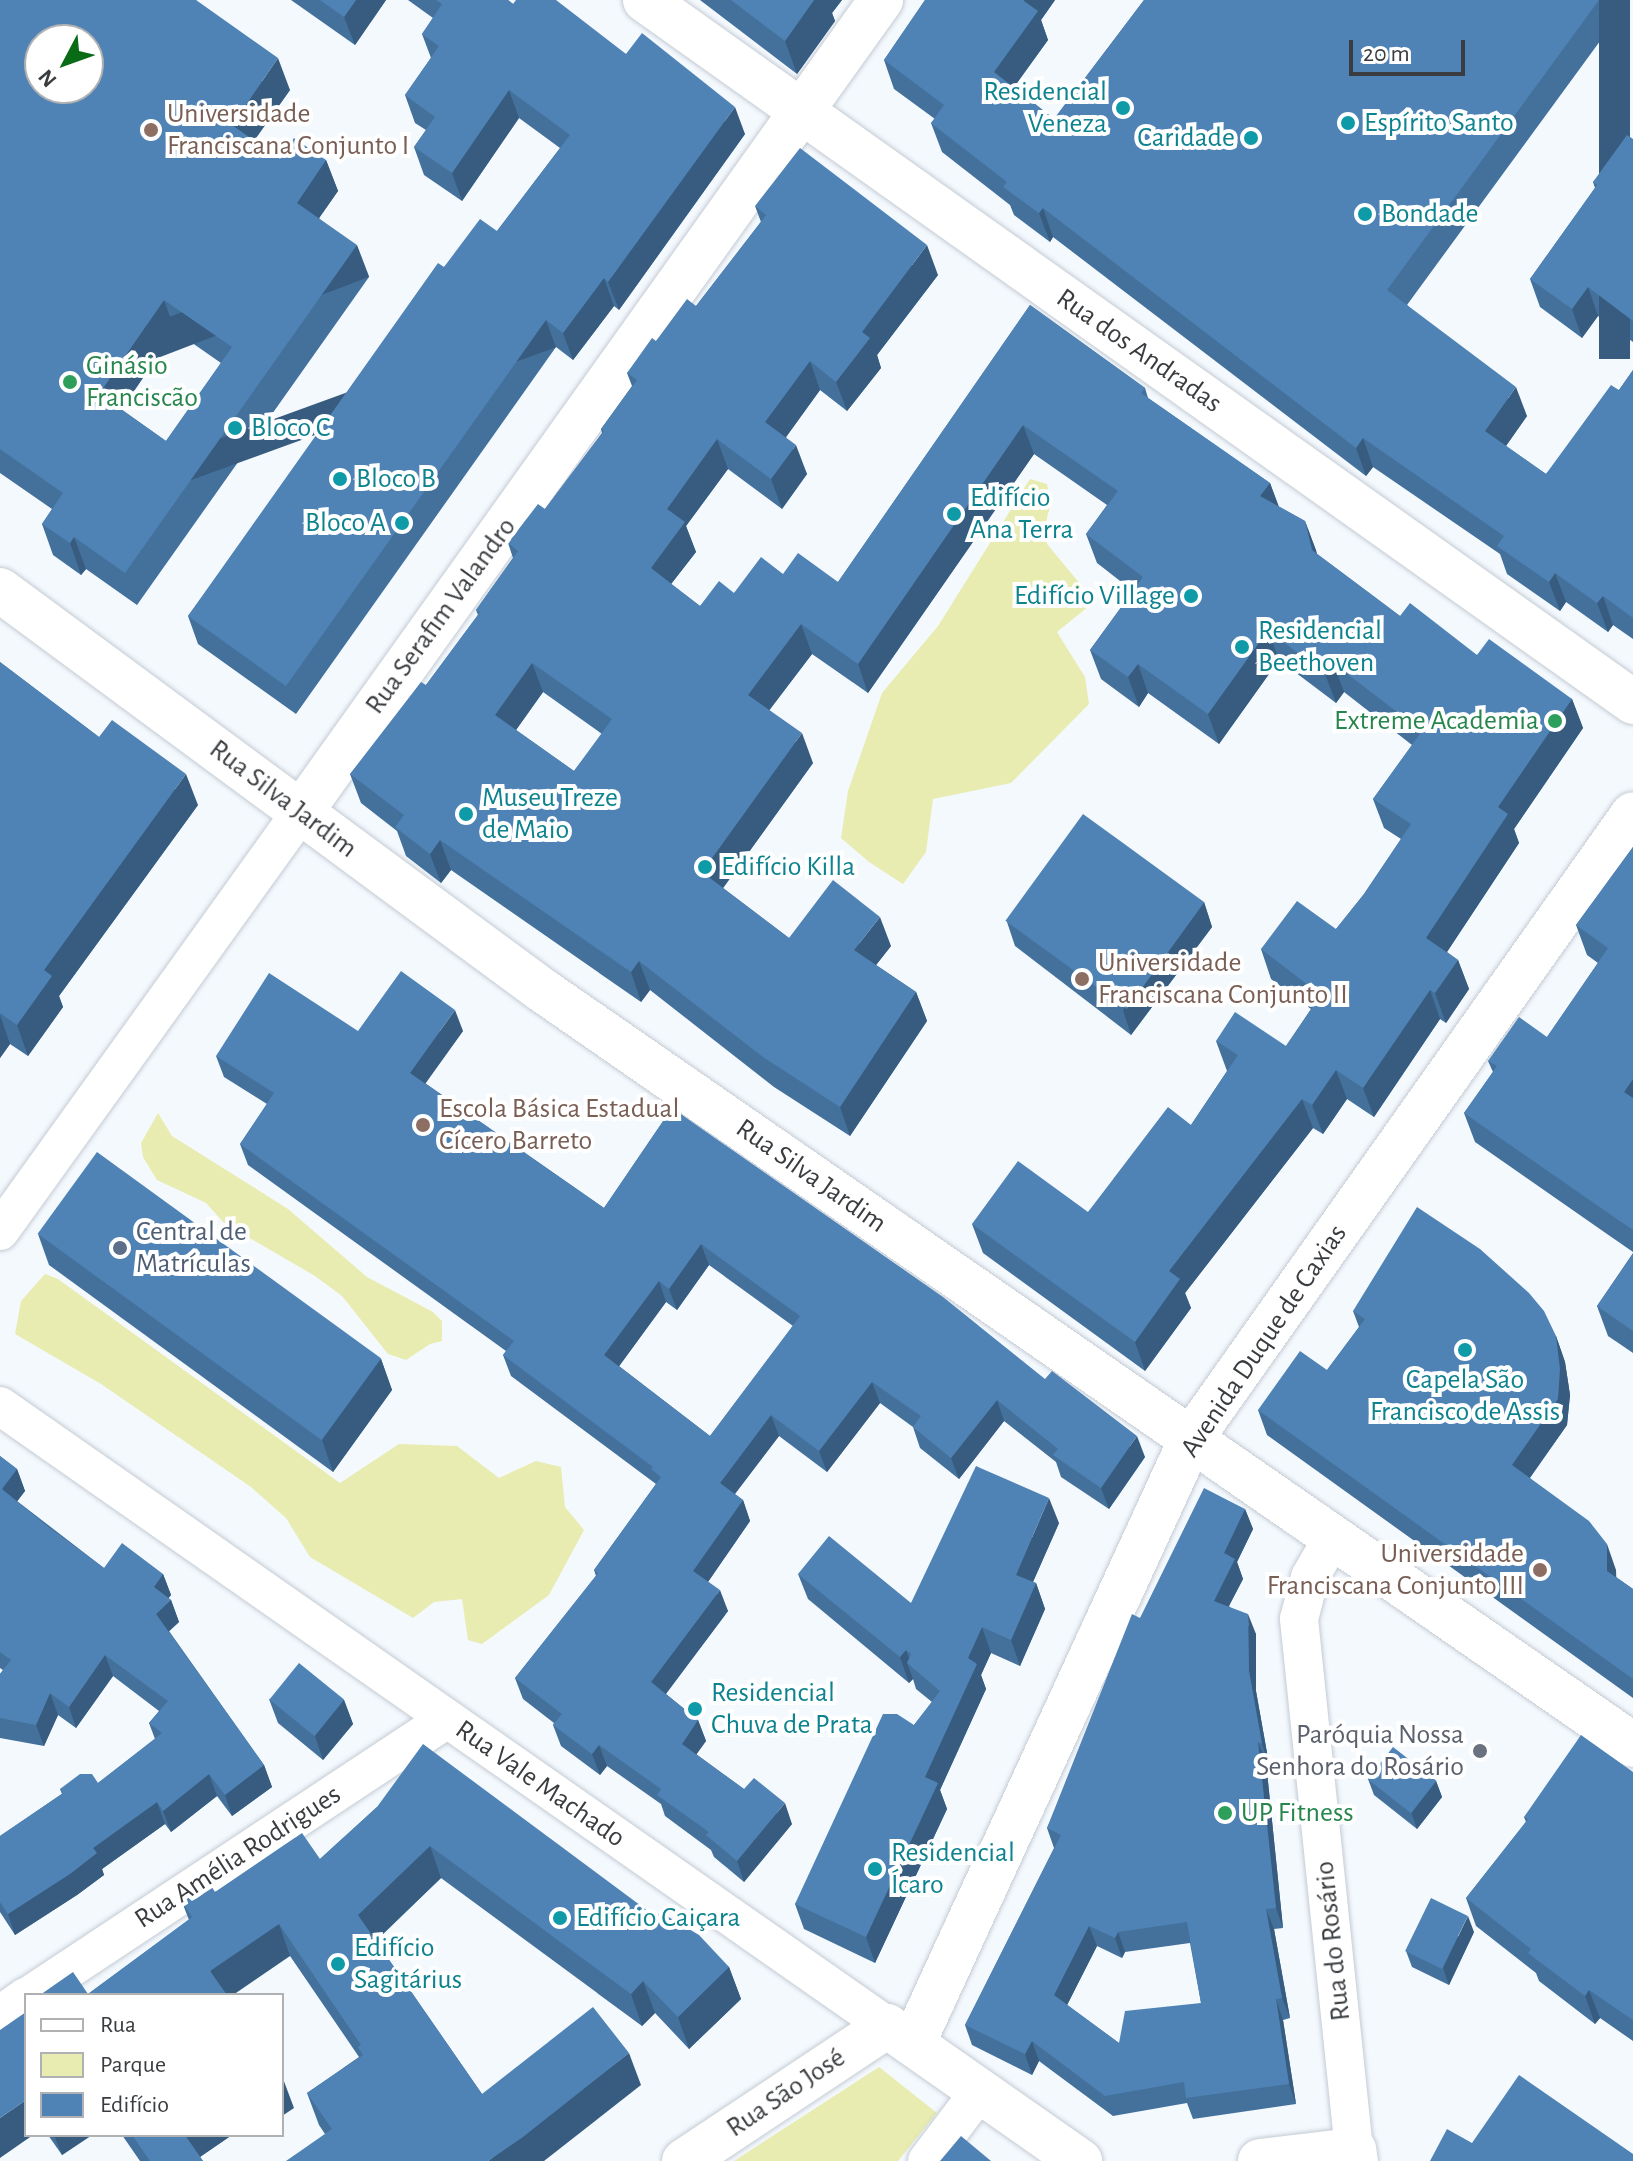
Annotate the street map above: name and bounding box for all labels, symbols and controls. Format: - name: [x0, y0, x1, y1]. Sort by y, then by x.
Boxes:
- north arrow: [24, 24, 104, 104]
- scale bar: [1353, 24, 1469, 74]
- text: 20 m: [1363, 42, 1410, 66]
- text: N: [34, 65, 61, 91]
- place label: Residencial Veneza: [983, 75, 1107, 141]
- place label: Universidade Franciscana Conjunto I: [167, 97, 409, 163]
- marker: Residencial Veneza: [1114, 99, 1132, 117]
- place label: Espírito Santo: [1364, 106, 1514, 140]
- marker: Espírito Santo: [1339, 114, 1357, 132]
- marker: Universidade Franciscana Conjunto I: [142, 121, 160, 139]
- place label: Caridade: [1137, 121, 1235, 155]
- marker: Caridade: [1242, 129, 1260, 147]
- place label: Bondade: [1381, 197, 1478, 231]
- marker: Bondade: [1356, 205, 1374, 223]
- street label: Rua dos Andradas: [1050, 281, 1228, 421]
- place label: Ginásio Franciscão: [86, 349, 198, 415]
- marker: Ginásio Franciscão: [61, 373, 79, 391]
- place label: Bloco C: [251, 411, 330, 445]
- marker: Bloco C: [226, 419, 244, 437]
- place label: Bloco B: [356, 462, 436, 496]
- marker: Bloco B: [331, 470, 349, 488]
- place label: Edifício Ana Terra: [970, 481, 1073, 547]
- marker: Edifício Ana Terra: [945, 505, 963, 523]
- place label: Bloco A: [305, 506, 386, 540]
- street label: Rua Serafim Valandro: [358, 511, 524, 721]
- marker: Bloco A: [393, 514, 411, 532]
- place label: Edifício Village: [1014, 579, 1175, 613]
- marker: Edifício Village: [1182, 587, 1200, 605]
- place label: Residencial Beethoven: [1258, 614, 1382, 680]
- marker: Residencial Beethoven: [1233, 638, 1251, 656]
- place label: Extreme Academia: [1334, 704, 1539, 738]
- marker: Extreme Academia: [1546, 712, 1564, 730]
- street label: Rua Silva Jardim: [203, 733, 363, 865]
- place label: Museu Treze de Maio: [482, 781, 618, 847]
- marker: Museu Treze de Maio: [457, 805, 475, 823]
- place label: Edifício Killa: [721, 850, 855, 884]
- marker: Edifício Killa: [696, 858, 714, 876]
- place label: Universidade Franciscana Conjunto II: [1098, 946, 1348, 1012]
- marker: Universidade Franciscana Conjunto II: [1073, 970, 1091, 988]
- place label: Escola Básica Estadual Cícero Barreto: [439, 1092, 679, 1158]
- street label: Rua Silva Jardim: [729, 1112, 893, 1240]
- marker: Escola Básica Estadual Cícero Barreto: [414, 1116, 432, 1134]
- place label: Central de Matrículas: [136, 1215, 251, 1281]
- street label: Avenida Duque de Caxias: [1174, 1218, 1354, 1464]
- marker: Central de Matrículas: [111, 1239, 129, 1257]
- marker: Capela São Francisco de Assis: [1456, 1341, 1474, 1359]
- place label: Capela São Francisco de Assis: [1370, 1363, 1560, 1429]
- place label: Universidade Franciscana Conjunto III: [1267, 1537, 1524, 1603]
- marker: Universidade Franciscana Conjunto III: [1531, 1561, 1549, 1579]
- place label: Residencial Chuva de Prata: [711, 1676, 873, 1742]
- marker: Residencial Chuva de Prata: [686, 1700, 704, 1718]
- street label: Rua Vale Machado: [449, 1713, 631, 1855]
- place label: Paróquia Nossa Senhora do Rosário: [1256, 1718, 1464, 1784]
- marker: Paróquia Nossa Senhora do Rosário: [1471, 1742, 1489, 1760]
- street label: Rua Amélia Rodrigues: [129, 1778, 347, 1936]
- place label: UP Fitness: [1241, 1796, 1354, 1830]
- marker: UP Fitness: [1216, 1804, 1234, 1822]
- place label: Residencial Ícaro: [891, 1836, 1015, 1902]
- street label: Rua do Rosário: [1308, 1859, 1358, 2023]
- marker: Residencial Ícaro: [866, 1860, 884, 1878]
- place label: Edifício Caiçara: [576, 1901, 740, 1935]
- marker: Edifício Caiçara: [551, 1909, 569, 1927]
- place label: Edifício Sagitárius: [354, 1931, 462, 1997]
- marker: Edifício Sagitárius: [329, 1955, 347, 1973]
- legend: [24, 1993, 284, 2137]
- text: Rua: [100, 2013, 136, 2037]
- street label: Rua São José: [720, 2041, 852, 2145]
- text: Parque: [100, 2053, 166, 2077]
- text: Edifício: [100, 2093, 169, 2117]

